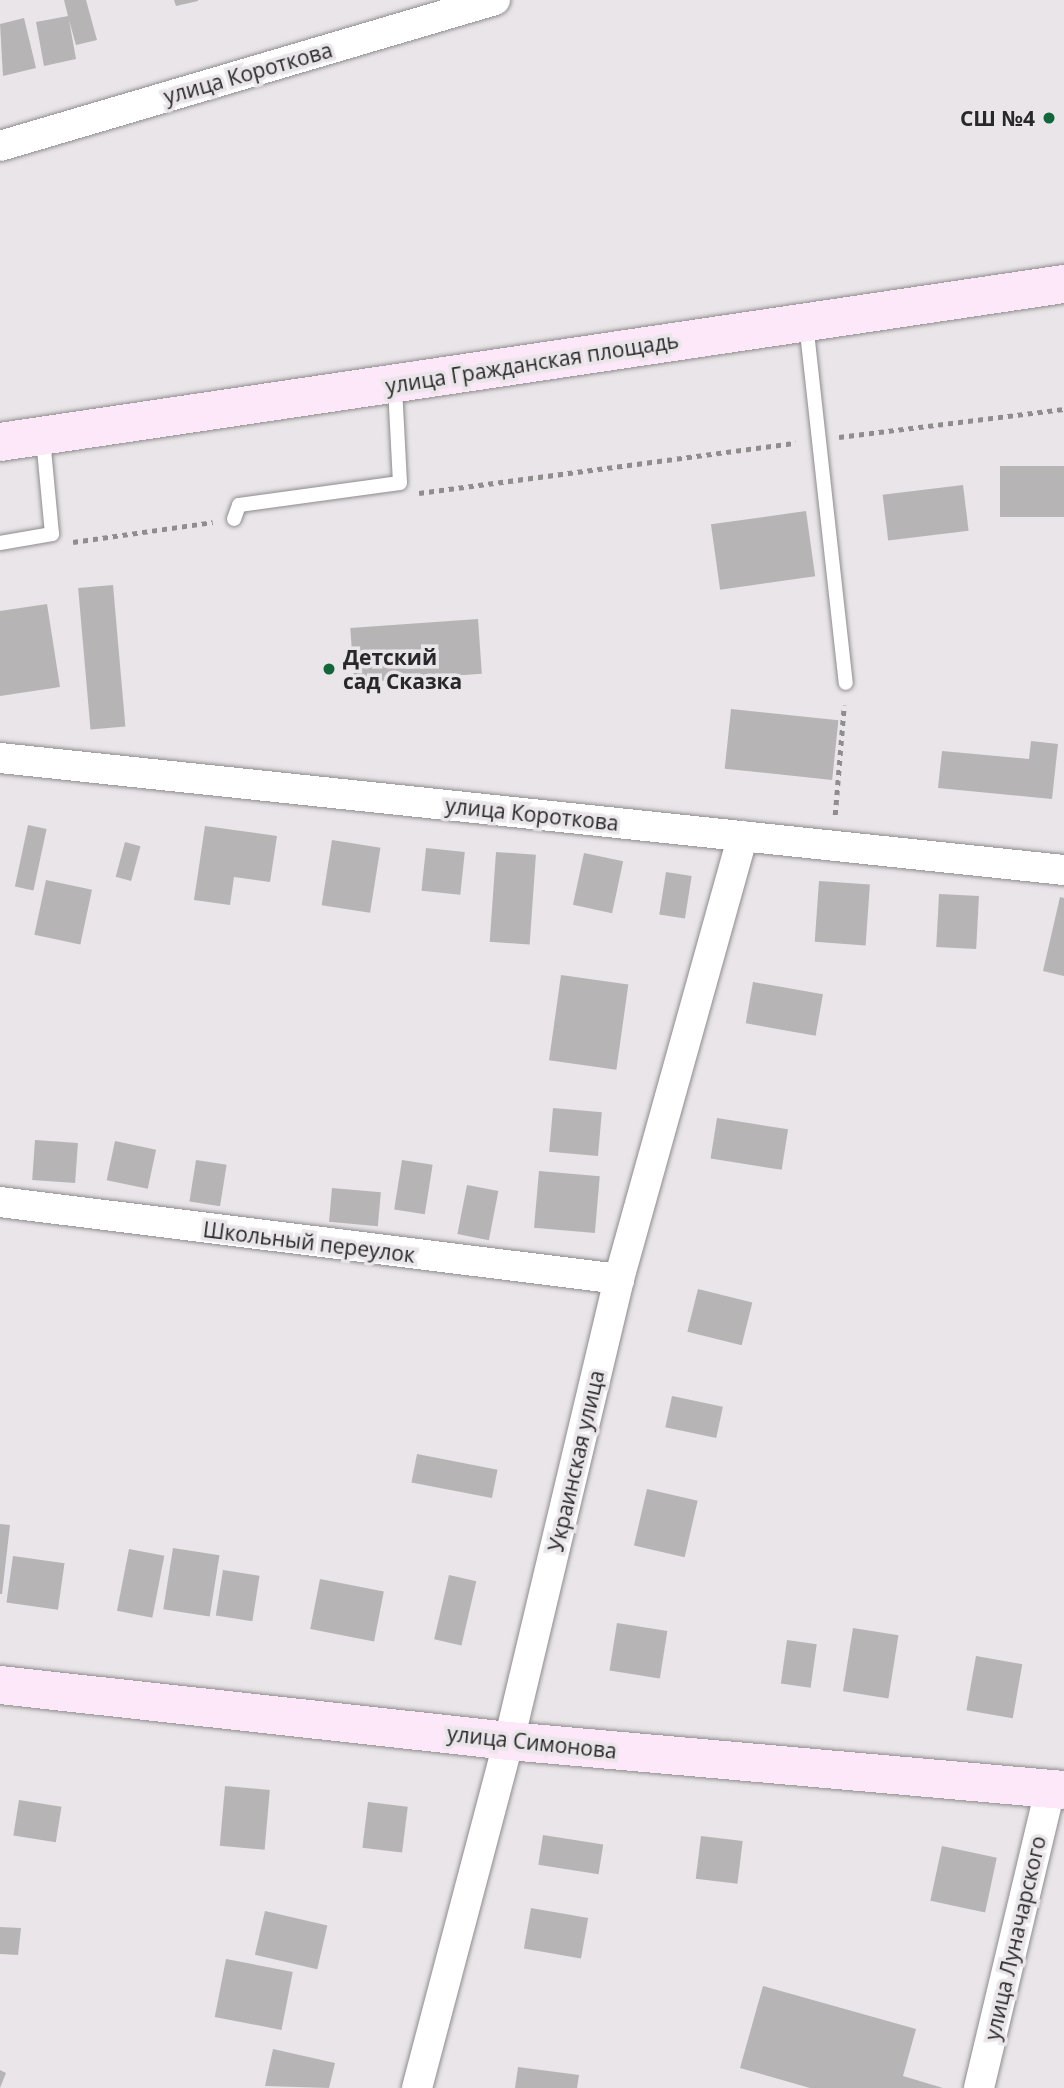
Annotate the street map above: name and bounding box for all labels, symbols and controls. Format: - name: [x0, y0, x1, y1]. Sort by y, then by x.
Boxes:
- street label: улица Короткова: [161, 37, 335, 109]
- place label: СШ №4: [960, 105, 1035, 131]
- marker: СШ №4: [1041, 110, 1057, 126]
- street label: улица Гражданская площадь: [384, 327, 680, 399]
- place label: Детский сад Сказка: [343, 644, 462, 694]
- marker: Детский сад Сказка: [321, 661, 337, 677]
- street label: улица Короткова: [444, 792, 620, 836]
- street label: Школьный переулок: [202, 1216, 416, 1268]
- street label: Украинская улица: [543, 1368, 609, 1554]
- street label: улица Симонова: [446, 1721, 618, 1763]
- street label: улица Луначарского: [979, 1833, 1051, 2043]

